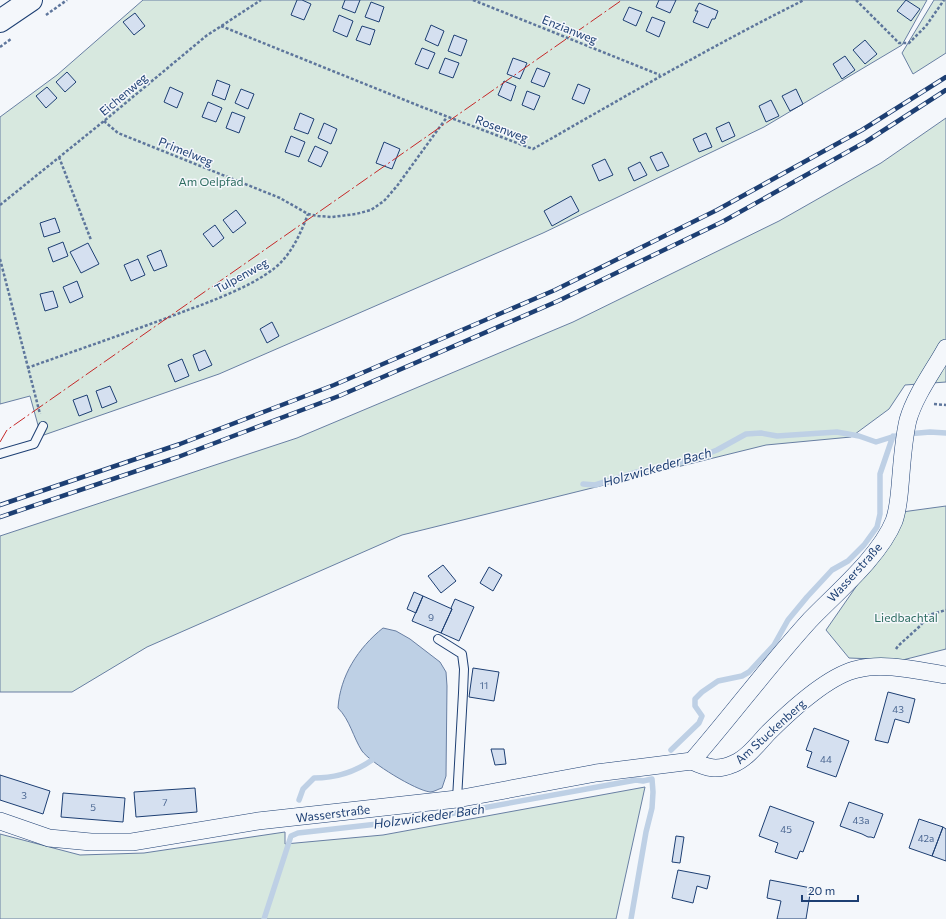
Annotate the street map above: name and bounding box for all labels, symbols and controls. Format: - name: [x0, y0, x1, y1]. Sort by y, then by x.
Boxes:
- street label: Enzianweg: [540, 12, 600, 47]
- street label: Eichenweg: [96, 70, 150, 118]
- street label: Rosenweg: [474, 112, 531, 145]
- street label: Primelweg: [157, 134, 216, 168]
- park label: Am Oelpfad: [178, 174, 244, 188]
- street label: Tulpenweg: [212, 254, 271, 295]
- water label: Holzwickeder Bach: [601, 444, 713, 490]
- street label: Wasserstraße: [824, 540, 884, 604]
- park label: Liedbachtal: [874, 610, 938, 624]
- house number: 9: [428, 611, 434, 623]
- house number: 11: [480, 679, 488, 691]
- street label: Am Stuckenberg: [732, 695, 808, 766]
- house number: 43: [892, 703, 904, 715]
- house number: 44: [820, 753, 832, 765]
- house number: 3: [21, 789, 27, 801]
- house number: 7: [162, 796, 168, 808]
- water label: Holzwickeder Bach: [372, 800, 486, 832]
- house number: 5: [90, 801, 96, 813]
- street label: Wasserstraße: [295, 802, 371, 824]
- house number: 43a: [853, 814, 869, 826]
- house number: 45: [780, 823, 792, 835]
- house number: 42a: [918, 832, 934, 844]
- scale bar: [802, 877, 858, 903]
- text: 20 m: [808, 883, 835, 897]

